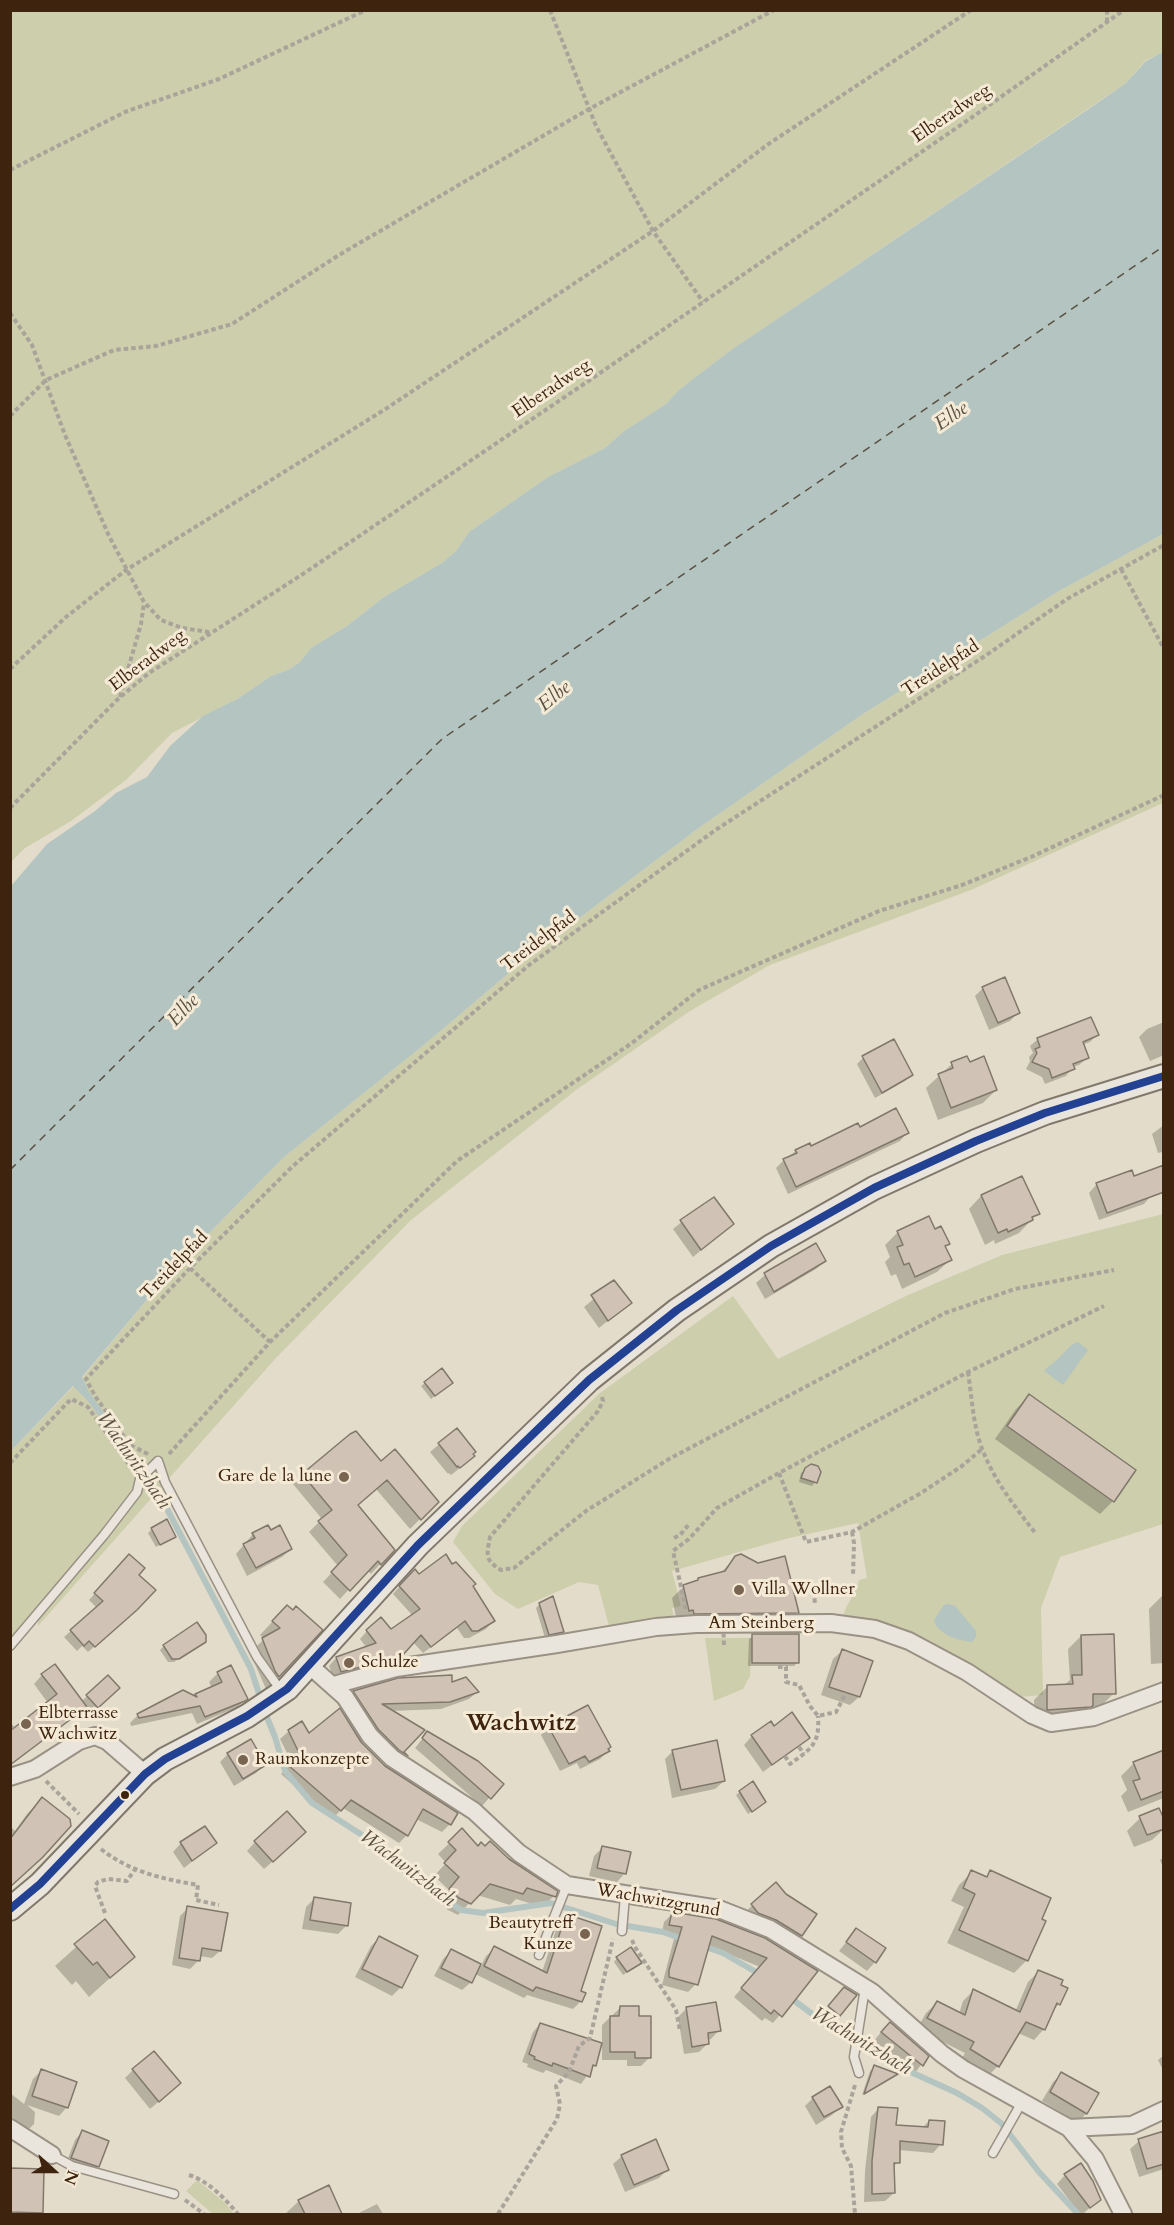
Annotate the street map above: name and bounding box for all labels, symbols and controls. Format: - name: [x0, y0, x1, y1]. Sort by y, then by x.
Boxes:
- street label: Elberadweg: [909, 80, 995, 148]
- street label: Elberadweg: [509, 355, 595, 423]
- water label: Elbe: [931, 397, 973, 437]
- street label: Elberadweg: [106, 625, 190, 697]
- street label: Treidelpfad: [898, 636, 984, 702]
- water label: Elbe: [534, 677, 576, 717]
- street label: Treidelpfad: [497, 907, 581, 977]
- water label: Elbe: [163, 990, 205, 1032]
- street label: Treidelpfad: [137, 1227, 213, 1305]
- water label: Wachwitzbach: [91, 1408, 175, 1514]
- place label: Gare de la lune: [218, 1466, 332, 1488]
- marker: Gare de la lune: [337, 1470, 351, 1484]
- place label: Villa Wollner: [751, 1579, 855, 1601]
- marker: Villa Wollner: [732, 1583, 746, 1597]
- street label: Am Steinberg: [708, 1613, 814, 1635]
- place label: Schulze: [361, 1652, 419, 1674]
- marker: Schulze: [342, 1656, 356, 1670]
- place label: Elbterrasse Wachwitz: [38, 1703, 118, 1746]
- district label: Wachwitz: [466, 1710, 576, 1738]
- marker: Elbterrasse Wachwitz: [19, 1717, 33, 1731]
- place label: Raumkonzepte: [255, 1749, 370, 1771]
- marker: Raumkonzepte: [236, 1753, 250, 1767]
- unlabelled marker: [119, 1789, 131, 1801]
- water label: Wachwitzbach: [355, 1825, 459, 1913]
- street label: Wachwitzgrund: [594, 1879, 722, 1923]
- place label: Beautytreff Kunze: [489, 1913, 573, 1956]
- marker: Beautytreff Kunze: [578, 1927, 592, 1941]
- water label: Wachwitzbach: [806, 2003, 916, 2081]
- north arrow: [24, 2141, 84, 2201]
- text: N: [58, 2167, 84, 2188]

